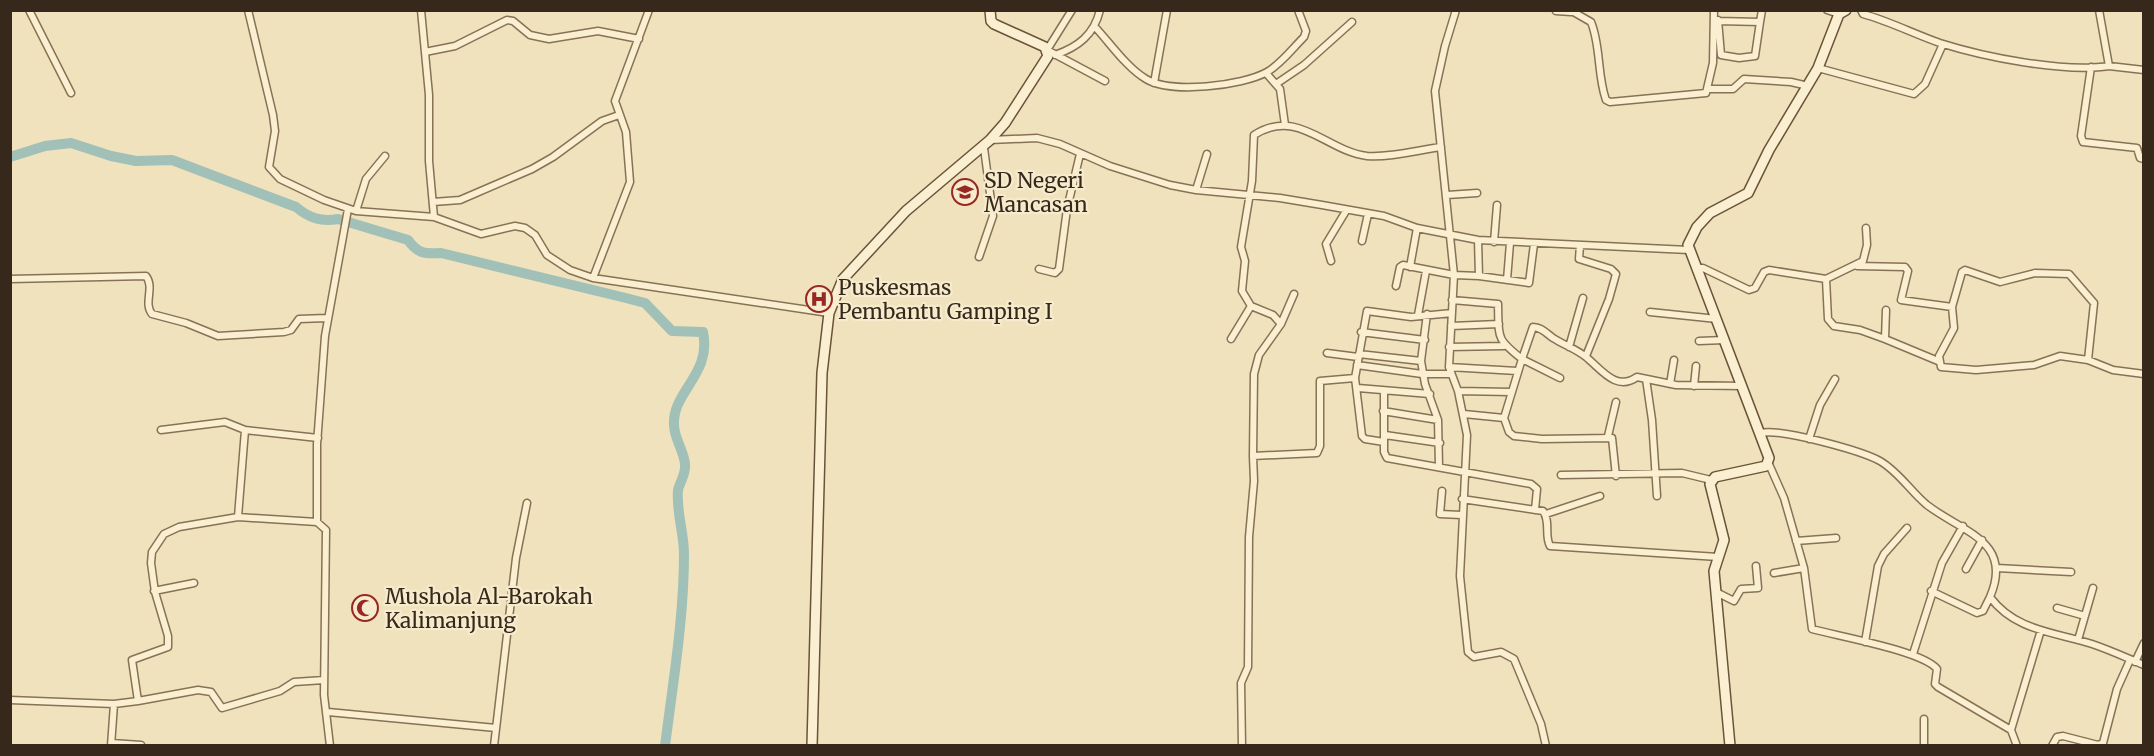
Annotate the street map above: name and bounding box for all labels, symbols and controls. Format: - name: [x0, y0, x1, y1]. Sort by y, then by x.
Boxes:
- place label: SD Negeri Mancasan: [984, 167, 1088, 218]
- school or university icon: SD Negeri Mancasan: [950, 177, 980, 207]
- place label: Puskesmas Pembantu Gamping I: [838, 274, 1053, 325]
- hospital icon: Puskesmas Pembantu Gamping I: [804, 284, 834, 314]
- place label: Mushola Al-Barokah Kalimanjung: [385, 583, 593, 634]
- mosque icon: Mushola Al-Barokah Kalimanjung: [350, 593, 380, 623]

